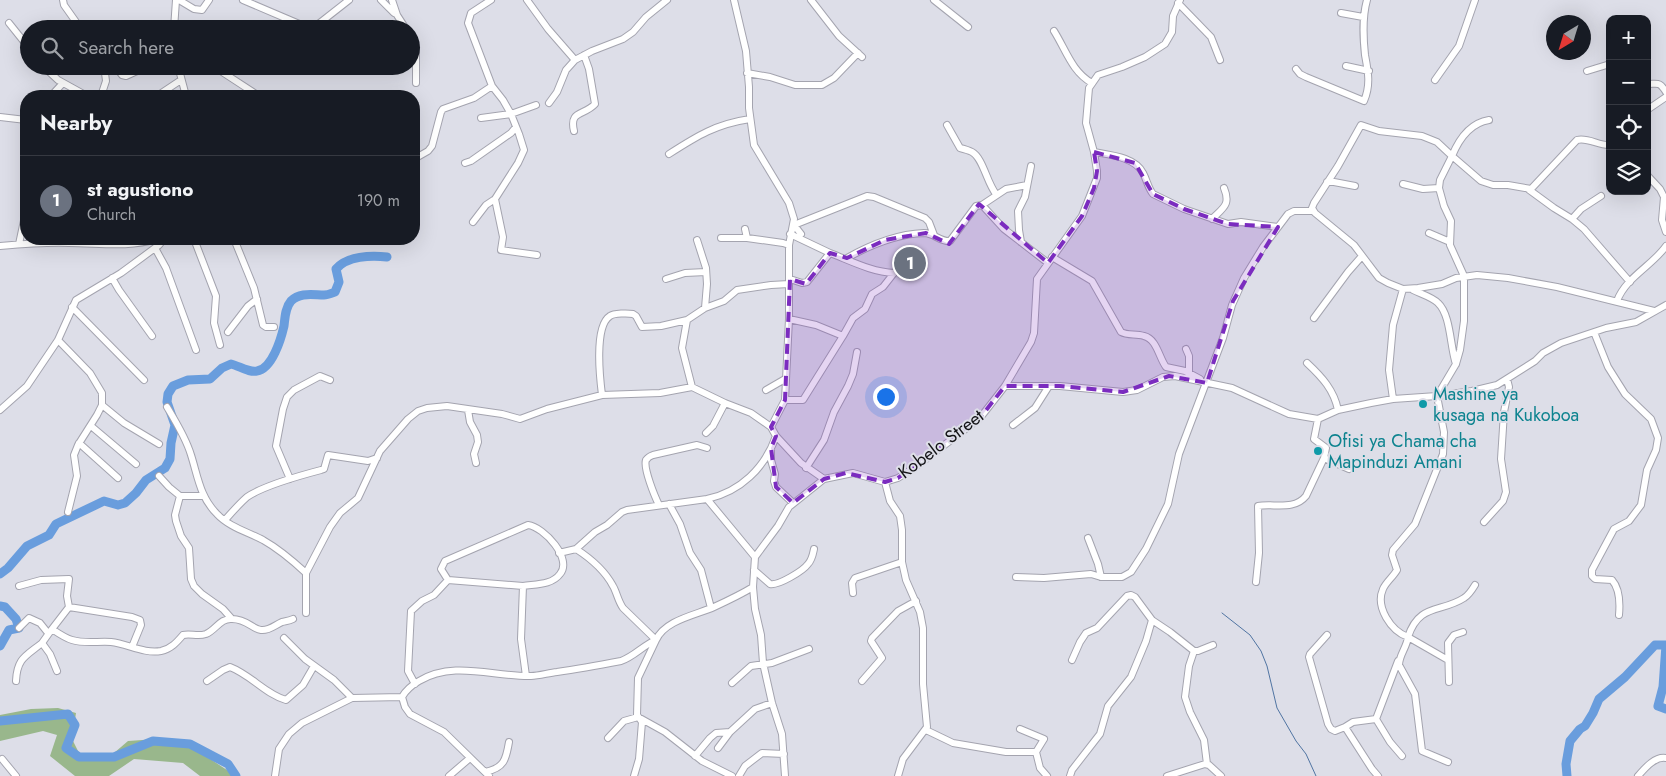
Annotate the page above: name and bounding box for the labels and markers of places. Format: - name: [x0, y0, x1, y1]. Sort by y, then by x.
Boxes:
- pin: 1: [894, 244, 926, 282]
- place label: Mashine ya kusaga na Kukoboa: [1433, 381, 1579, 428]
- marker: Mashine ya kusaga na Kukoboa: [1417, 398, 1429, 410]
- place label: Ofisi ya Chama cha Mapinduzi Amani: [1328, 428, 1477, 475]
- marker: Ofisi ya Chama cha Mapinduzi Amani: [1312, 445, 1324, 457]

